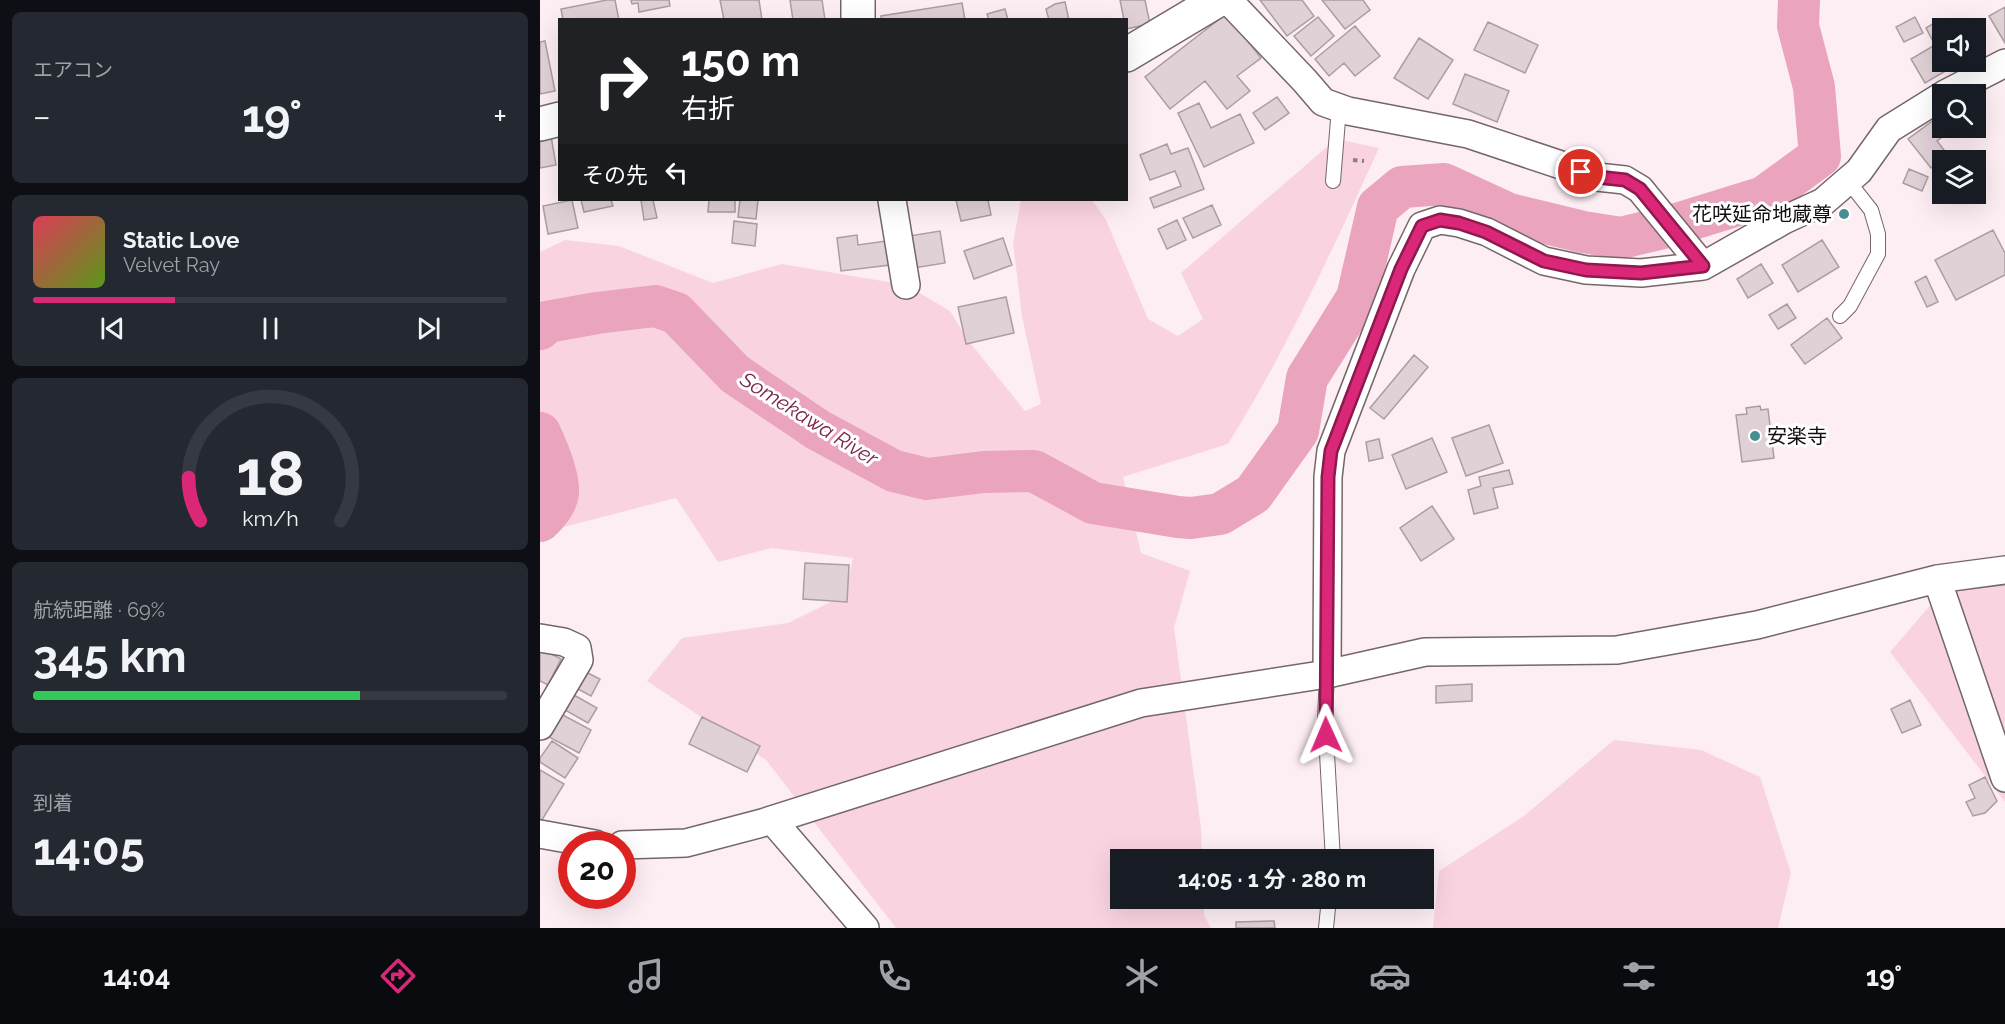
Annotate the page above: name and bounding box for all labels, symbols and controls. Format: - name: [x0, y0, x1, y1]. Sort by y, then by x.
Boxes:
- map controls: [1932, 18, 1986, 204]
- button: sound: [1932, 18, 1986, 72]
- text: 150 m: [681, 37, 800, 86]
- icon: right: [582, 42, 660, 120]
- text: エアコン: [33, 58, 113, 82]
- button: search: [1932, 84, 1986, 138]
- text: 19°: [242, 90, 302, 143]
- text: 右折: [681, 93, 735, 124]
- text: −: [33, 97, 51, 136]
- text: +: [493, 97, 507, 136]
- pin: [1555, 146, 1606, 197]
- button: layers: [1932, 150, 1986, 204]
- icon: arrive: [1564, 155, 1597, 188]
- icon: left: [660, 156, 693, 189]
- text: その先: [582, 162, 648, 188]
- place label: 花咲延命地蔵尊: [1692, 202, 1832, 226]
- marker: 花咲延命地蔵尊: [1837, 207, 1851, 221]
- text: Static Love: [123, 227, 240, 253]
- text: Velvet Ray: [123, 253, 220, 277]
- icon: previous: [96, 312, 129, 345]
- icon: pause: [254, 312, 287, 345]
- icon: next: [412, 312, 445, 345]
- water label: Somekawa River: [735, 366, 883, 471]
- place label: 安楽寺: [1767, 424, 1827, 448]
- marker: 安楽寺: [1748, 429, 1762, 443]
- text: 18: [236, 436, 304, 510]
- text: km/h: [242, 506, 298, 531]
- text: 航続距離 · 69%: [33, 598, 165, 622]
- text: 345 km: [33, 630, 187, 683]
- position arrow: [1294, 703, 1358, 767]
- text: 到着: [33, 791, 73, 815]
- text: 14:05: [33, 823, 145, 876]
- speed limit sign: 20: [558, 831, 636, 909]
- text: 14:05 · 1 分 · 280 m: [1178, 866, 1366, 892]
- icon: directions: [377, 955, 419, 997]
- icon: music: [625, 955, 667, 997]
- icon: phone: [873, 955, 915, 997]
- icon: climate: [1121, 955, 1163, 997]
- icon: car: [1369, 955, 1411, 997]
- icon: filters: [1618, 955, 1660, 997]
- text: 14:04: [103, 961, 171, 992]
- text: 19°: [1866, 961, 1902, 992]

